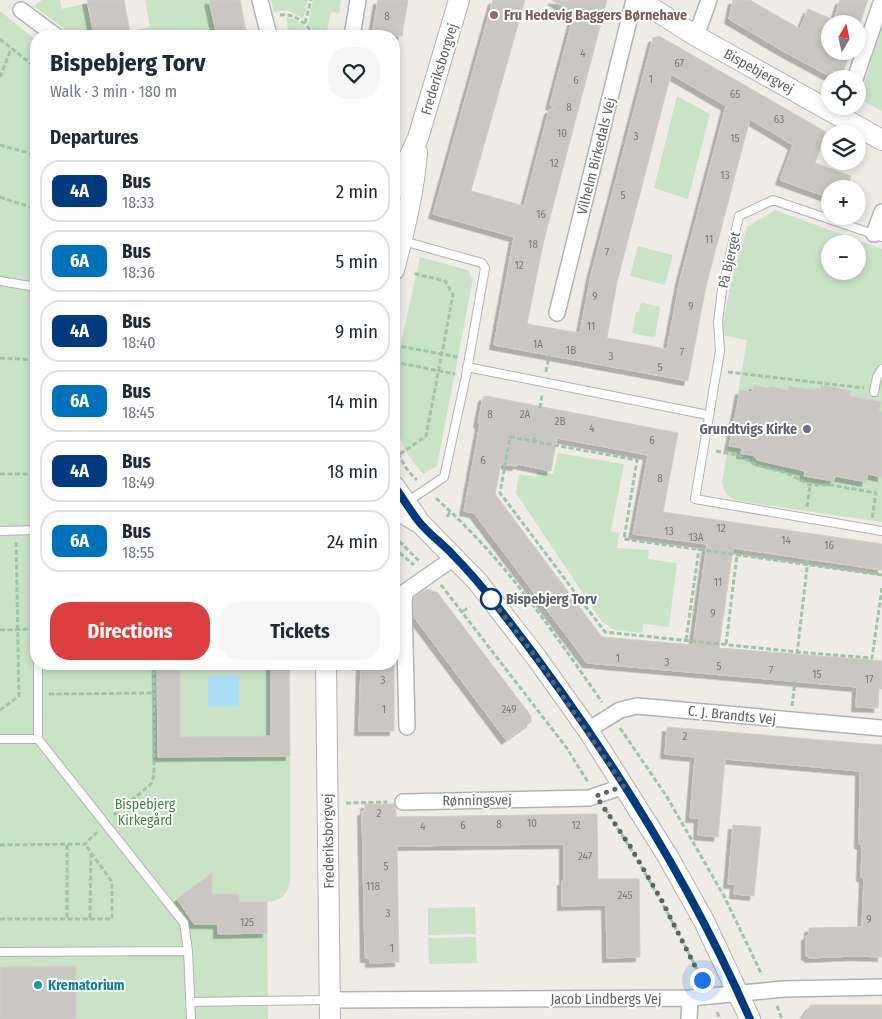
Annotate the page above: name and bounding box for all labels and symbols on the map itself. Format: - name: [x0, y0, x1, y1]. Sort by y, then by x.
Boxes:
- place label: Fru Hedevig Baggers Børnehave: [504, 7, 687, 24]
- marker: Fru Hedevig Baggers Børnehave: [488, 9, 500, 21]
- house number: 8: [384, 10, 390, 23]
- north arrow: [821, 15, 866, 60]
- street label: Frederiksborgvej: [417, 21, 461, 117]
- street label: Bispebjergvej: [721, 45, 797, 98]
- house number: 4: [580, 47, 586, 60]
- house number: 67: [674, 57, 684, 70]
- house number: 1: [649, 73, 653, 86]
- house number: 6: [573, 74, 579, 87]
- house number: 65: [730, 88, 740, 101]
- street label: Vilhelm Birkedals Vej: [574, 96, 619, 216]
- house number: 8: [566, 101, 572, 114]
- house number: 63: [774, 113, 784, 126]
- house number: 10: [557, 127, 567, 140]
- house number: 3: [634, 130, 639, 143]
- house number: 15: [730, 132, 740, 145]
- house number: 12: [549, 157, 559, 170]
- house number: 13: [720, 169, 730, 182]
- house number: 5: [620, 189, 626, 202]
- house number: 16: [536, 208, 546, 221]
- street label: På Bjerget: [715, 230, 744, 290]
- house number: 11: [705, 233, 713, 246]
- house number: 18: [528, 238, 538, 251]
- house number: 7: [605, 246, 610, 259]
- house number: 12: [514, 259, 524, 272]
- house number: 9: [592, 290, 598, 303]
- house number: 9: [688, 300, 694, 313]
- house number: 11: [587, 320, 595, 333]
- house number: 1A: [533, 338, 543, 351]
- house number: 1B: [566, 344, 576, 357]
- house number: 7: [680, 346, 685, 359]
- house number: 3: [609, 350, 614, 363]
- house number: 5: [657, 361, 663, 374]
- house number: 8: [487, 408, 493, 421]
- house number: 2A: [520, 408, 531, 421]
- house number: 2B: [555, 415, 565, 428]
- place label: Grundtvigs Kirke: [699, 421, 797, 438]
- house number: 4: [589, 422, 595, 435]
- marker: Grundtvigs Kirke: [801, 423, 813, 435]
- house number: 6: [649, 434, 655, 447]
- house number: 6: [480, 454, 486, 467]
- house number: 8: [657, 472, 663, 485]
- house number: 12: [716, 522, 726, 535]
- house number: 13: [664, 525, 674, 538]
- house number: 13A: [688, 531, 704, 544]
- house number: 14: [781, 534, 791, 547]
- house number: 16: [824, 539, 834, 552]
- house number: 11: [714, 576, 722, 589]
- marker: Bispebjerg Torv: [480, 588, 502, 610]
- place label: Bispebjerg Torv: [506, 591, 597, 608]
- house number: 9: [710, 607, 716, 620]
- house number: 1: [616, 652, 620, 665]
- house number: 3: [665, 656, 670, 669]
- house number: 5: [716, 660, 722, 673]
- house number: 7: [769, 664, 774, 677]
- house number: 15: [812, 668, 822, 681]
- house number: 17: [865, 673, 874, 686]
- house number: 3: [381, 674, 386, 687]
- street label: C. J. Brandts Vej: [687, 702, 777, 729]
- house number: 1: [382, 703, 386, 716]
- house number: 249: [501, 703, 517, 716]
- house number: 2: [683, 730, 688, 743]
- street label: Rønningsvej: [442, 791, 512, 810]
- street label: Frederiksborgvej: [319, 793, 338, 889]
- park label: Bispebjerg Kirkegård: [115, 796, 176, 829]
- house number: 2: [377, 807, 382, 820]
- house number: 10: [527, 817, 537, 830]
- house number: 8: [496, 818, 502, 831]
- house number: 6: [460, 819, 466, 832]
- house number: 12: [571, 819, 581, 832]
- house number: 4: [420, 820, 426, 833]
- house number: 247: [578, 850, 593, 863]
- house number: 5: [383, 860, 389, 873]
- house number: 118: [366, 880, 380, 893]
- house number: 245: [618, 889, 632, 902]
- house number: 3: [386, 907, 391, 920]
- house number: 9: [866, 913, 872, 926]
- house number: 125: [240, 916, 254, 929]
- house number: 1: [390, 942, 394, 955]
- your location: [690, 968, 715, 993]
- place label: Krematorium: [48, 977, 125, 994]
- marker: Krematorium: [32, 979, 44, 991]
- street label: Jacob Lindbergs Vej: [550, 991, 662, 1008]

